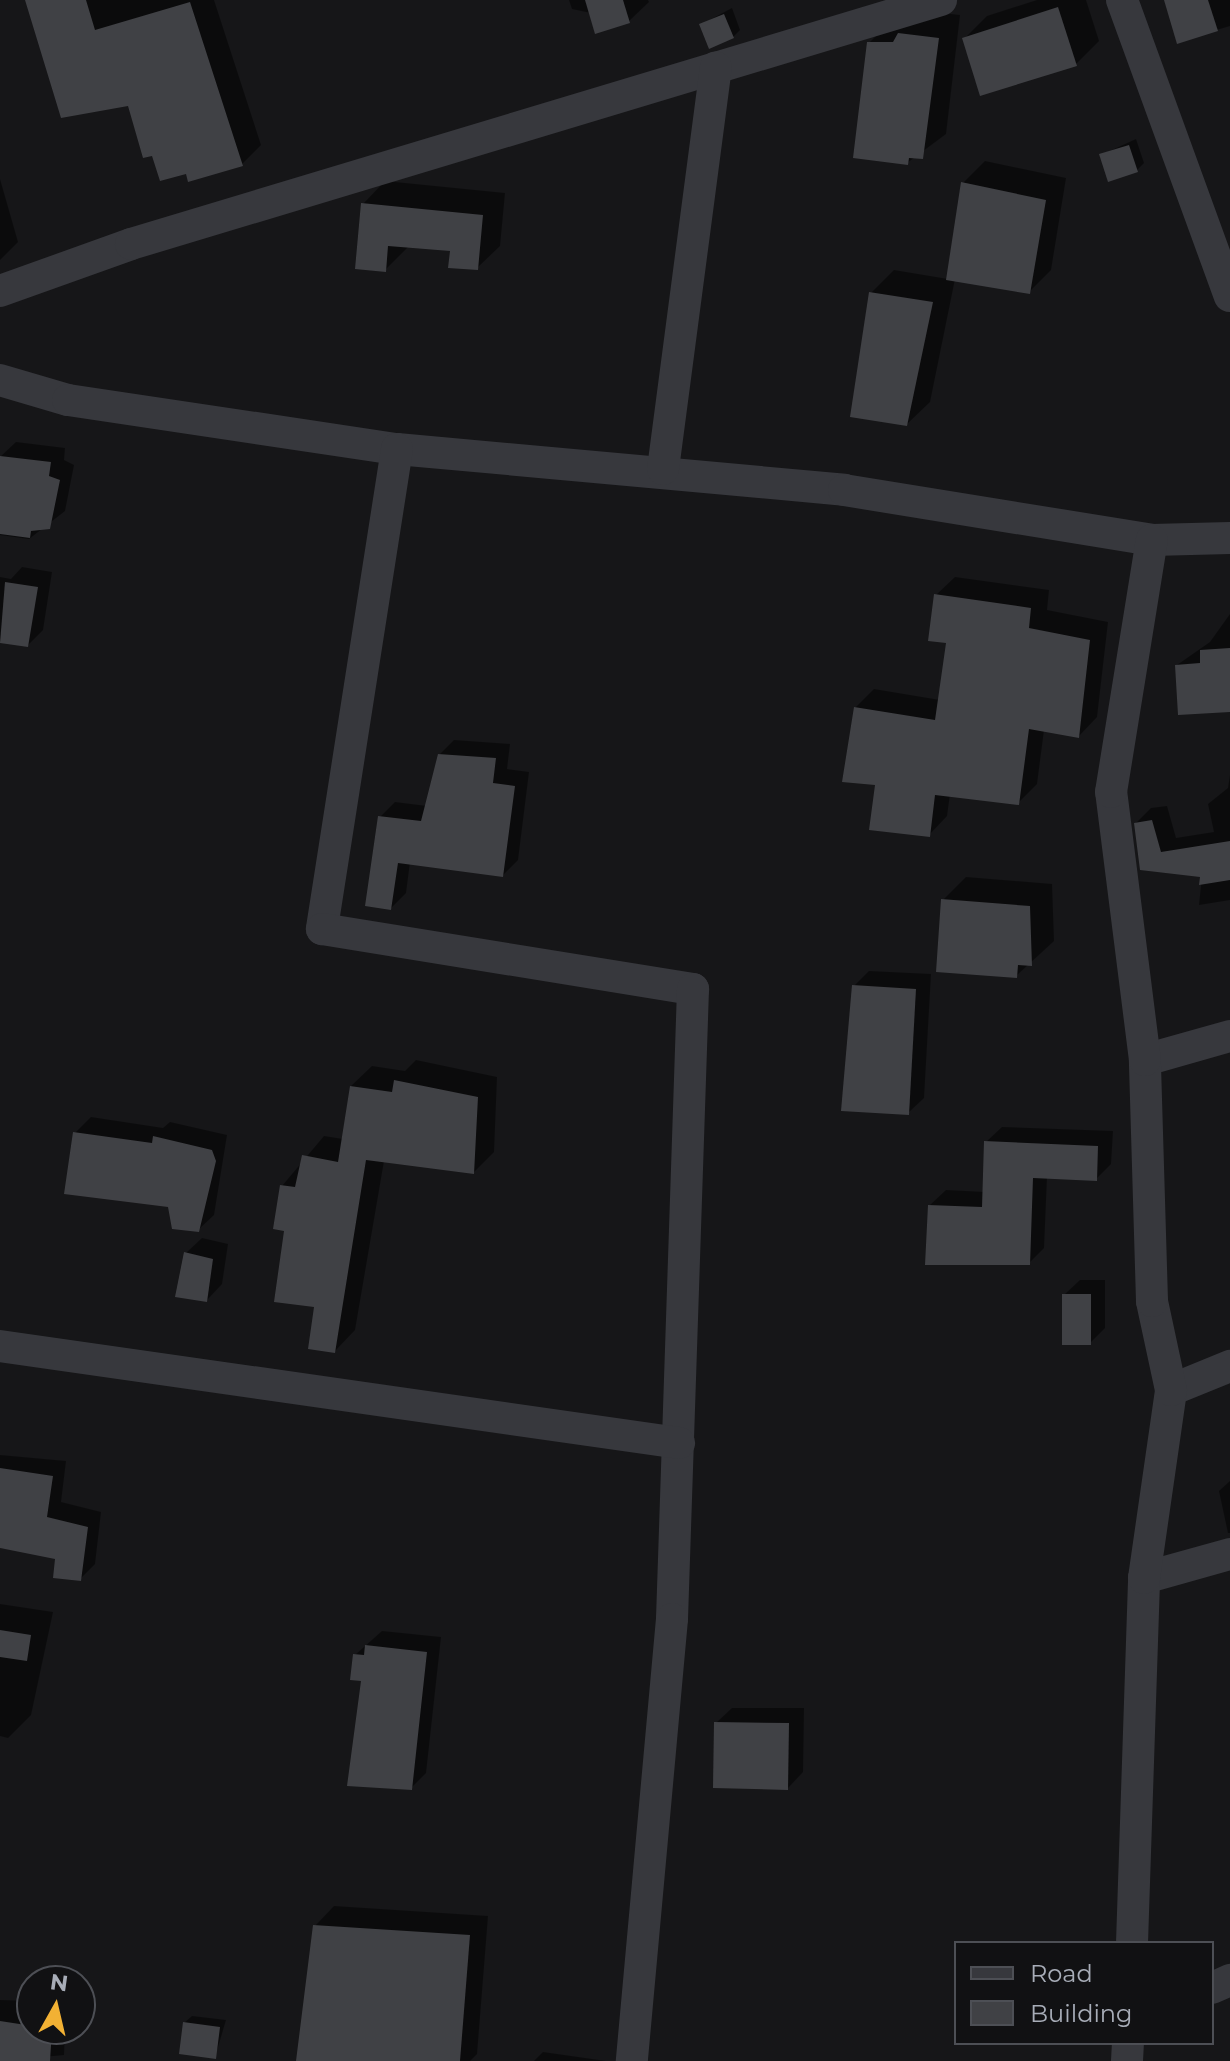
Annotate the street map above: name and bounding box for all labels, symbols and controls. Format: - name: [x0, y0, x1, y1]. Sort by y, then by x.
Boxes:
- legend: [954, 1941, 1214, 2045]
- text: Road: [1030, 1959, 1093, 1988]
- north arrow: [16, 1965, 96, 2045]
- text: N: [48, 1968, 70, 1997]
- text: Building: [1030, 1999, 1133, 2028]

